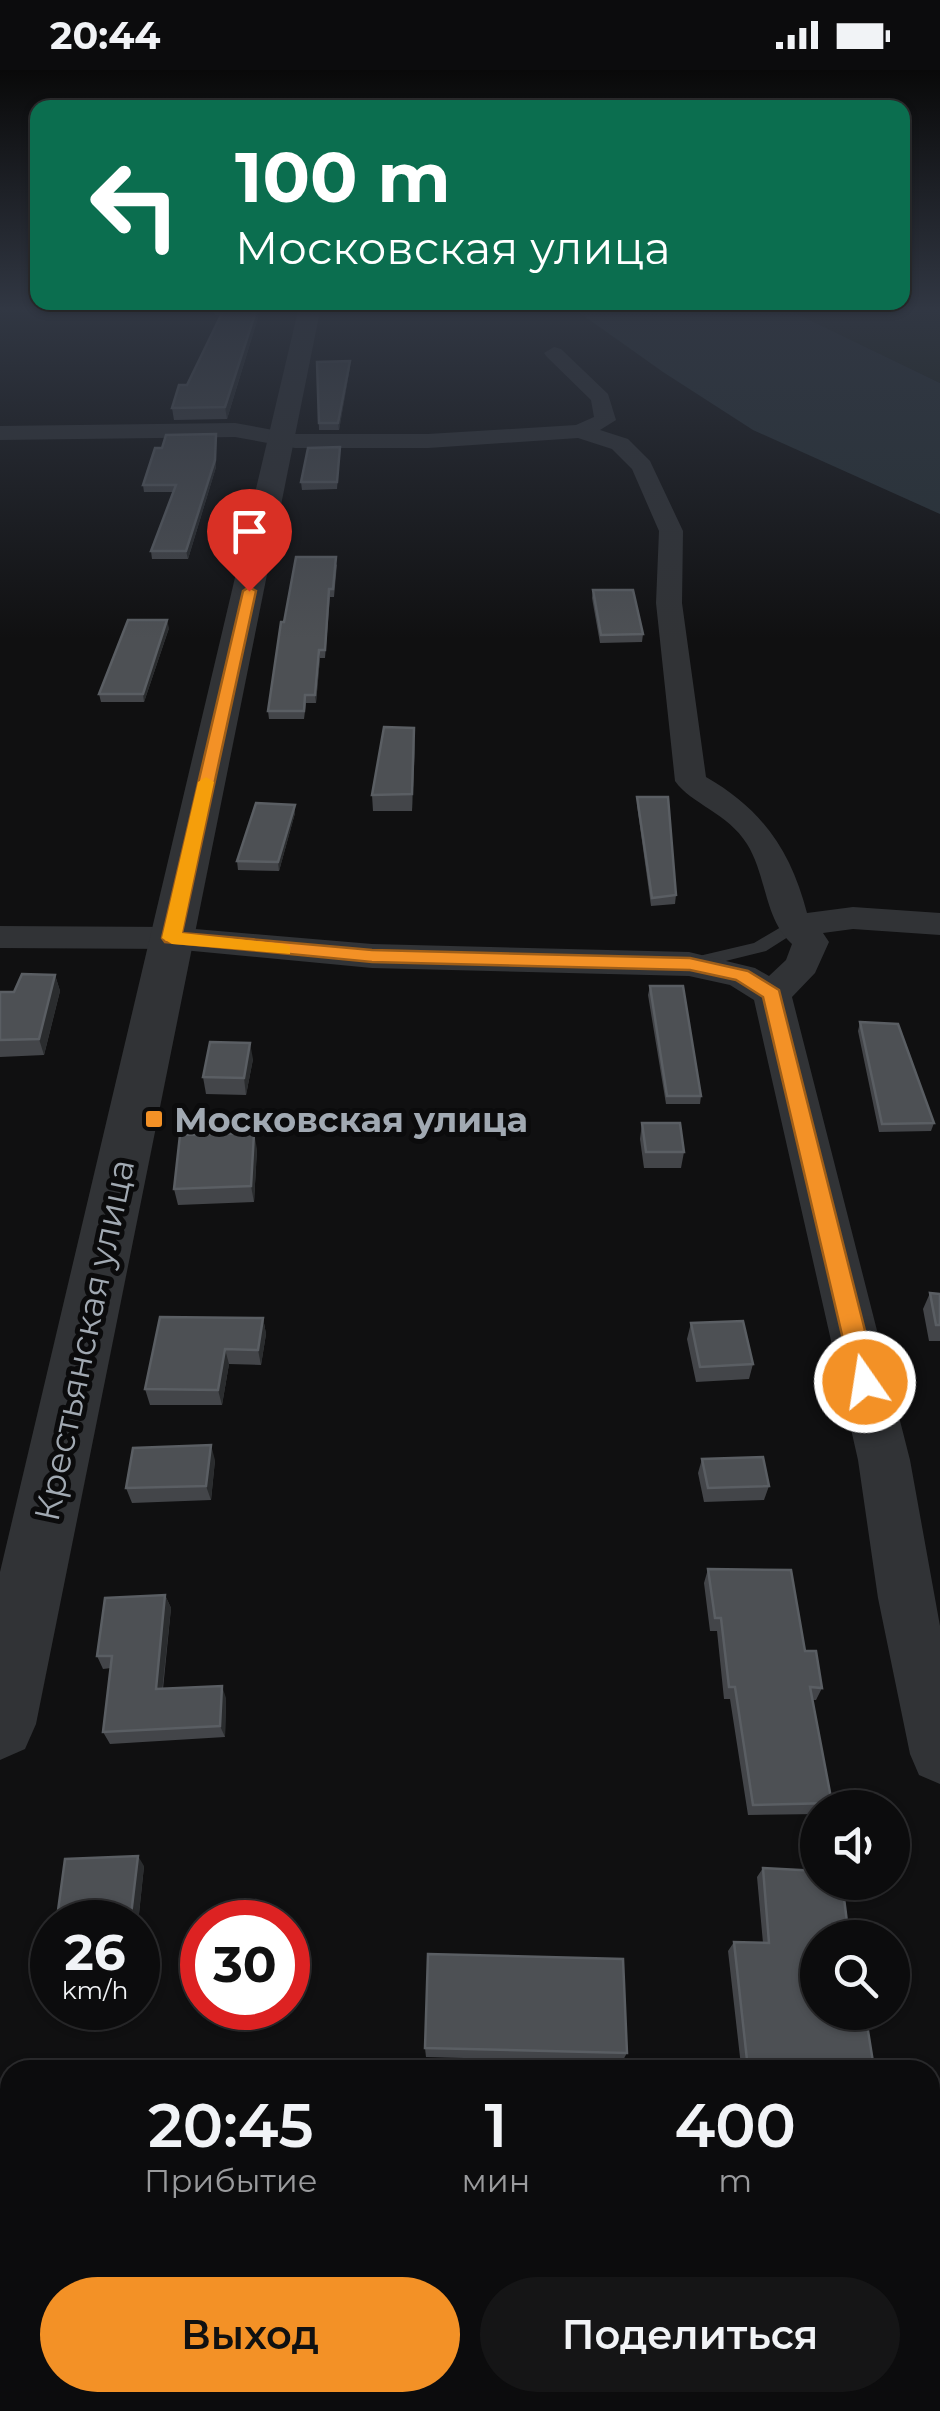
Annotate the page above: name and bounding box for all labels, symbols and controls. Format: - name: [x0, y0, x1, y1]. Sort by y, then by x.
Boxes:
- text: 20:44: [50, 12, 161, 59]
- text: 100 m: [235, 134, 451, 220]
- icon: left: [70, 140, 200, 270]
- text: Московская улица: [235, 220, 670, 275]
- pin: [207, 489, 292, 592]
- icon: arrive: [222, 504, 277, 559]
- place label: Московская улица: [174, 1098, 528, 1141]
- marker: Московская улица: [143, 1108, 165, 1130]
- street label: Крестьянская улица: [25, 1155, 143, 1525]
- position arrow: [813, 1330, 917, 1434]
- map controls: [800, 1790, 910, 2030]
- button: sound: [800, 1790, 910, 1900]
- speed limit sign: 30: [180, 1900, 310, 2030]
- button: search: [800, 1920, 910, 2030]
- text: 26: [64, 1922, 126, 1983]
- text: km/h: [62, 1975, 128, 2005]
- text: 20:45: [148, 2089, 314, 2162]
- text: 1: [485, 2089, 507, 2162]
- text: 400: [674, 2089, 796, 2162]
- text: Прибытие: [144, 2161, 318, 2200]
- text: мин: [462, 2161, 530, 2200]
- text: m: [718, 2161, 752, 2200]
- button: Выход: [40, 2277, 460, 2392]
- button: Поделиться: [480, 2277, 900, 2392]

